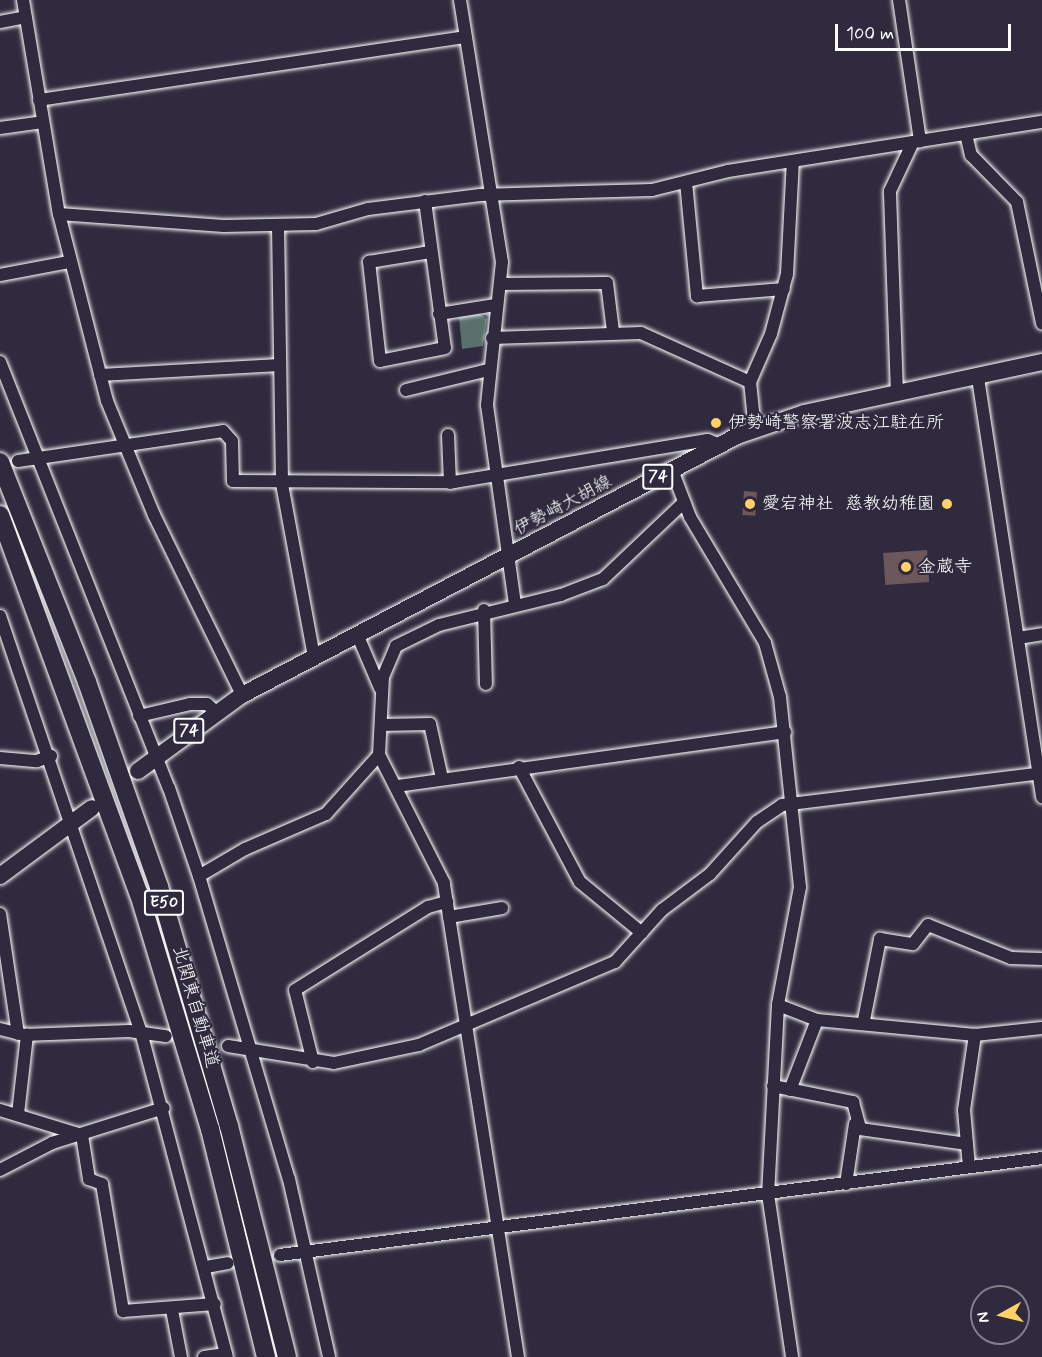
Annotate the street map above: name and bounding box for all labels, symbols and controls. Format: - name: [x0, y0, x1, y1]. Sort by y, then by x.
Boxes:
- scale bar: [838, 12, 1014, 50]
- text: 100 m: [846, 22, 894, 46]
- place label: 伊勢崎警察署波志江駐在所: [728, 412, 944, 434]
- marker: 伊勢崎警察署波志江駐在所: [709, 416, 723, 430]
- road number: 74: [642, 464, 674, 490]
- street label: 伊勢崎大胡線: [510, 471, 616, 541]
- place label: 愛宕神社: [762, 493, 834, 515]
- place label: 慈教幼稚園: [845, 493, 935, 515]
- marker: 愛宕神社: [743, 497, 757, 511]
- marker: 慈教幼稚園: [940, 497, 954, 511]
- place label: 金蔵寺: [918, 556, 972, 578]
- marker: 金蔵寺: [899, 560, 913, 574]
- road number: 74: [172, 718, 206, 744]
- road number: E50: [143, 890, 185, 916]
- street label: 北関東自動車道: [167, 943, 223, 1071]
- north arrow: [970, 1285, 1030, 1345]
- text: N: [973, 1311, 995, 1324]

